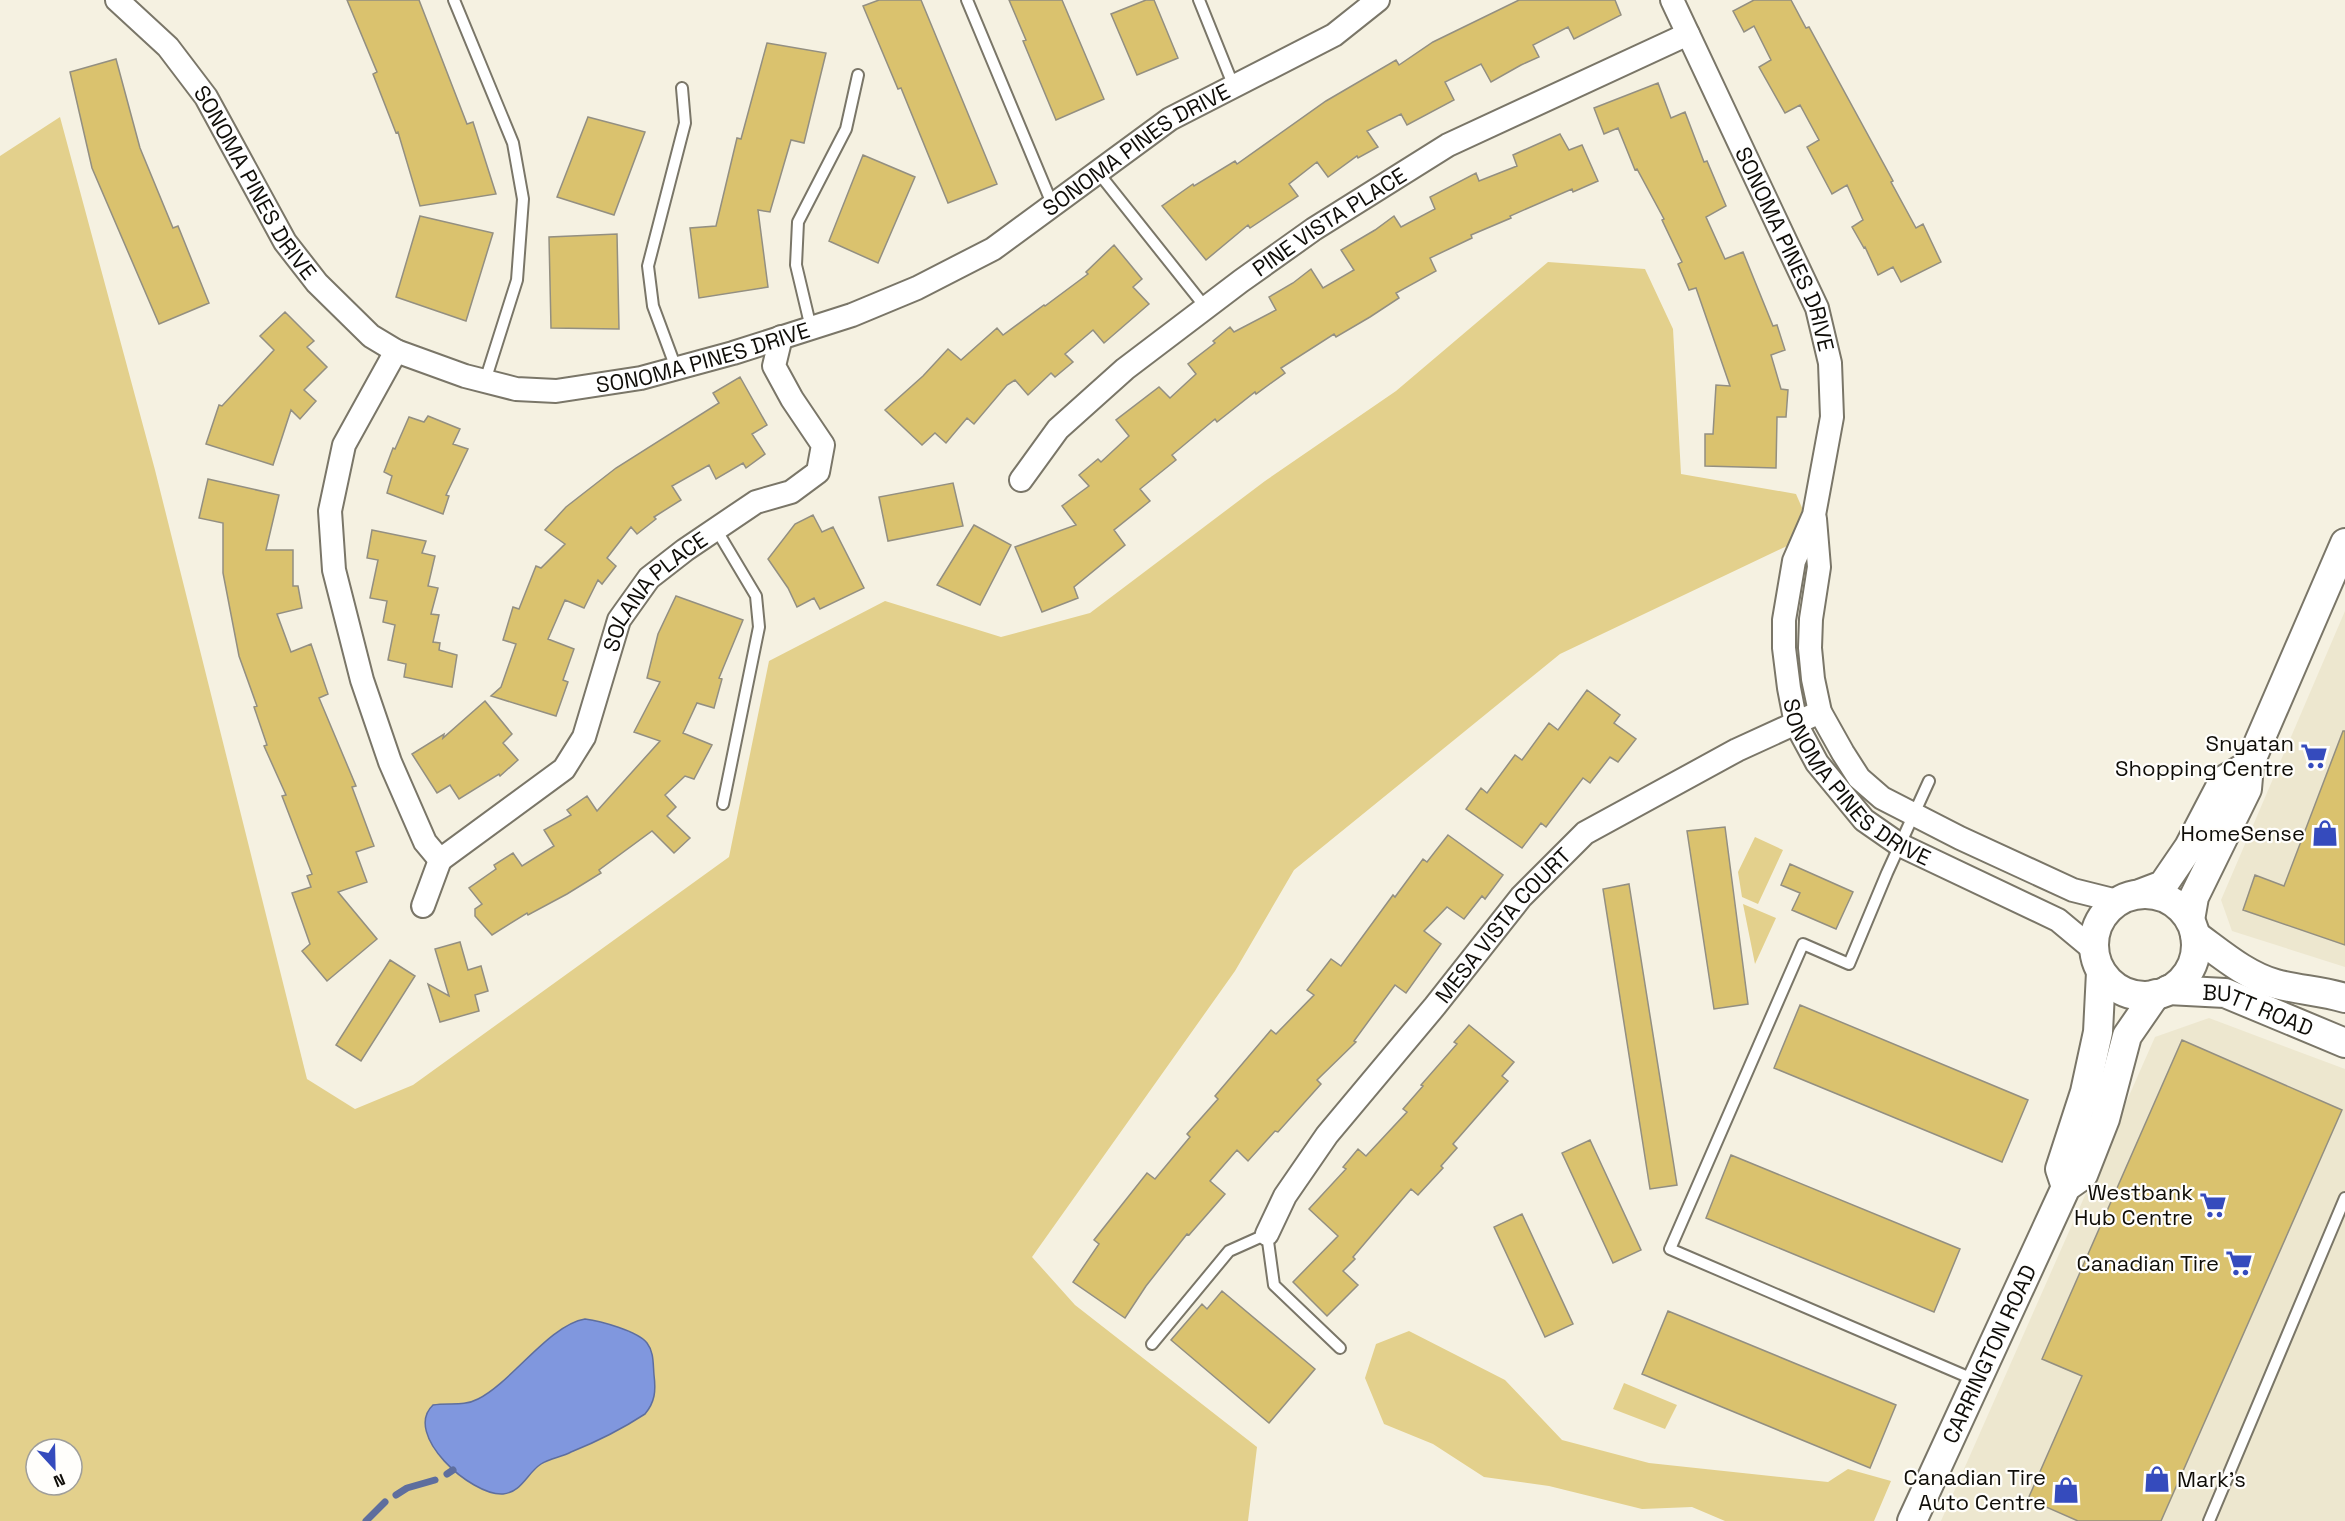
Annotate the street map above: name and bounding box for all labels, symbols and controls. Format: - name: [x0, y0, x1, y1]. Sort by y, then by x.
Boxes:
- street label: SONOMA PINES DRIVE: [1037, 77, 1235, 222]
- street label: SONOMA PINES DRIVE: [188, 79, 323, 285]
- street label: SONOMA PINES DRIVE: [1729, 142, 1841, 354]
- street label: PINE VISTA PLACE: [1247, 161, 1411, 282]
- street label: SONOMA PINES DRIVE: [594, 315, 813, 399]
- street label: SOLANA PLACE: [596, 525, 713, 655]
- street label: SONOMA PINES DRIVE: [1777, 696, 1935, 872]
- place label: Snyatan Shopping Centre: [2115, 729, 2294, 782]
- supermarket icon: Snyatan Shopping Centre: [2299, 741, 2329, 771]
- shop icon: HomeSense: [2310, 818, 2340, 848]
- place label: HomeSense: [2180, 819, 2305, 847]
- street label: MESA VISTA COURT: [1429, 841, 1577, 1009]
- street label: BUTT ROAD: [2202, 978, 2318, 1042]
- place label: Westbank Hub Centre: [2074, 1178, 2193, 1231]
- supermarket icon: Westbank Hub Centre: [2198, 1190, 2228, 1220]
- supermarket icon: Canadian Tire: [2224, 1248, 2254, 1278]
- place label: Canadian Tire: [2077, 1249, 2219, 1277]
- street label: CARRINGTON ROAD: [1936, 1260, 2042, 1448]
- north arrow: [24, 1437, 84, 1497]
- place label: Canadian Tire Auto Centre: [1904, 1463, 2046, 1516]
- shop icon: Mark's: [2142, 1464, 2172, 1494]
- place label: Mark's: [2177, 1465, 2246, 1493]
- text: N: [51, 1469, 68, 1492]
- shop icon: Canadian Tire Auto Centre: [2051, 1475, 2081, 1505]

